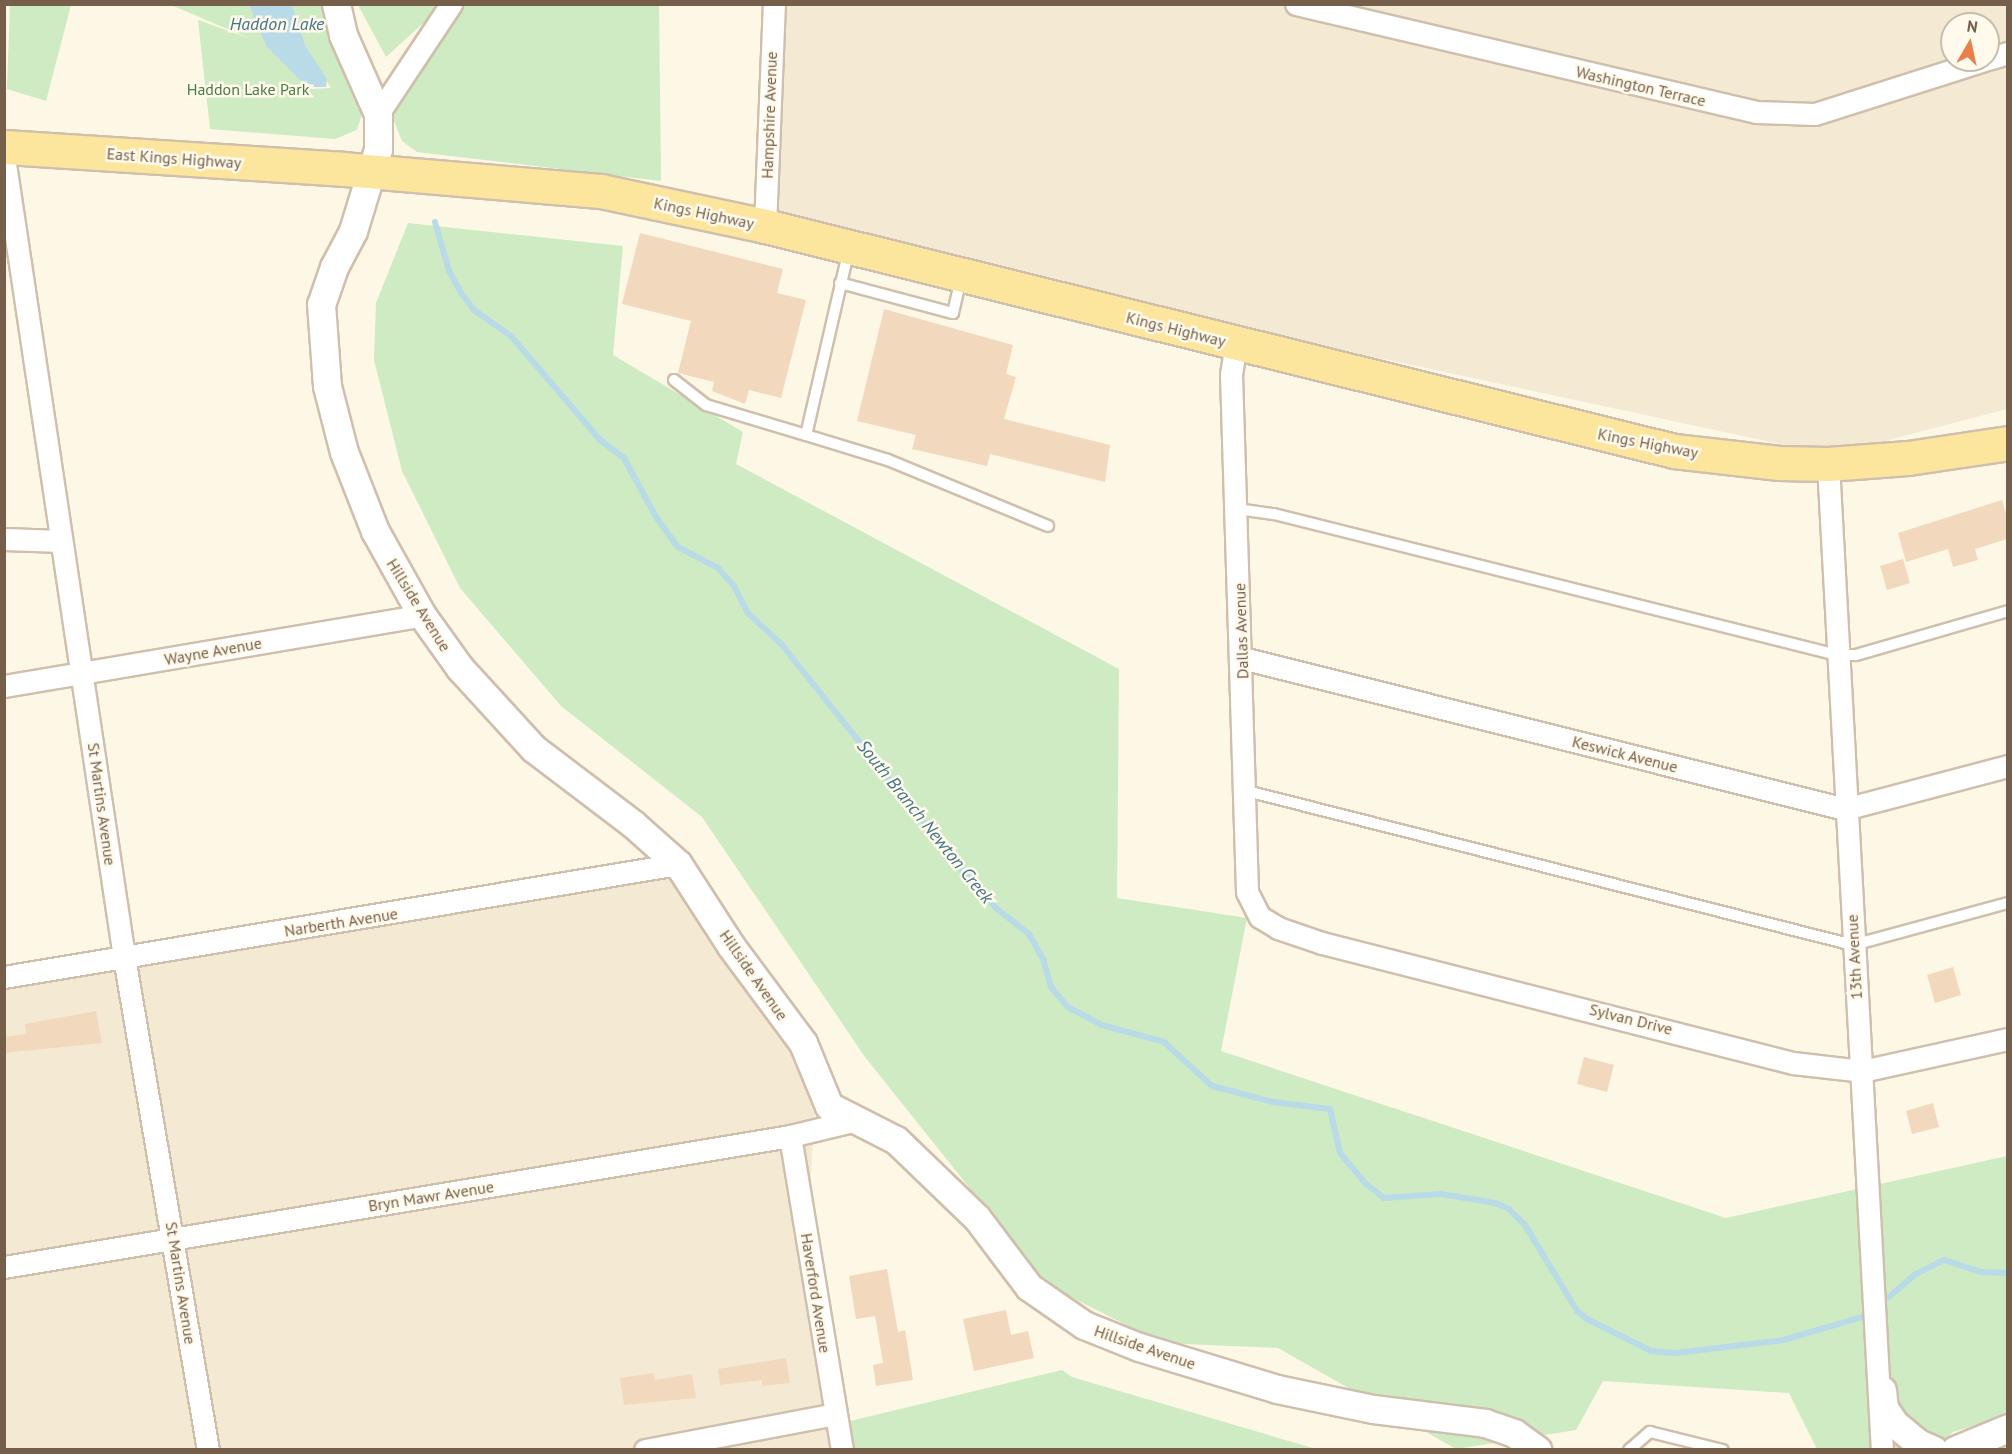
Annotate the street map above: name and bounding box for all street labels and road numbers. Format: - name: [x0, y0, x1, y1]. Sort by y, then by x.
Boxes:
- street label: Hampshire Avenue: [757, 51, 781, 179]
- street label: Washington Terrace: [1574, 62, 1708, 110]
- street label: East Kings Highway: [106, 144, 242, 172]
- street label: Kings Highway: [652, 193, 756, 233]
- street label: Kings Highway: [1124, 307, 1228, 351]
- street label: Kings Highway: [1596, 424, 1700, 462]
- street label: Hillside Avenue: [383, 555, 455, 655]
- street label: Dallas Avenue: [1230, 582, 1252, 680]
- street label: Wayne Avenue: [163, 633, 263, 669]
- street label: Keswick Avenue: [1570, 731, 1680, 777]
- street label: St Martins Avenue: [84, 741, 120, 867]
- street label: Narberth Avenue: [283, 904, 399, 940]
- street label: 13th Avenue: [1842, 914, 1866, 1000]
- street label: Hillside Avenue: [716, 926, 792, 1024]
- street label: Sylvan Drive: [1587, 999, 1675, 1039]
- street label: Bryn Mawr Avenue: [367, 1177, 495, 1215]
- street label: St Martins Avenue: [162, 1220, 200, 1346]
- street label: Haverford Avenue: [797, 1231, 835, 1355]
- street label: Hillside Avenue: [1092, 1321, 1198, 1373]

